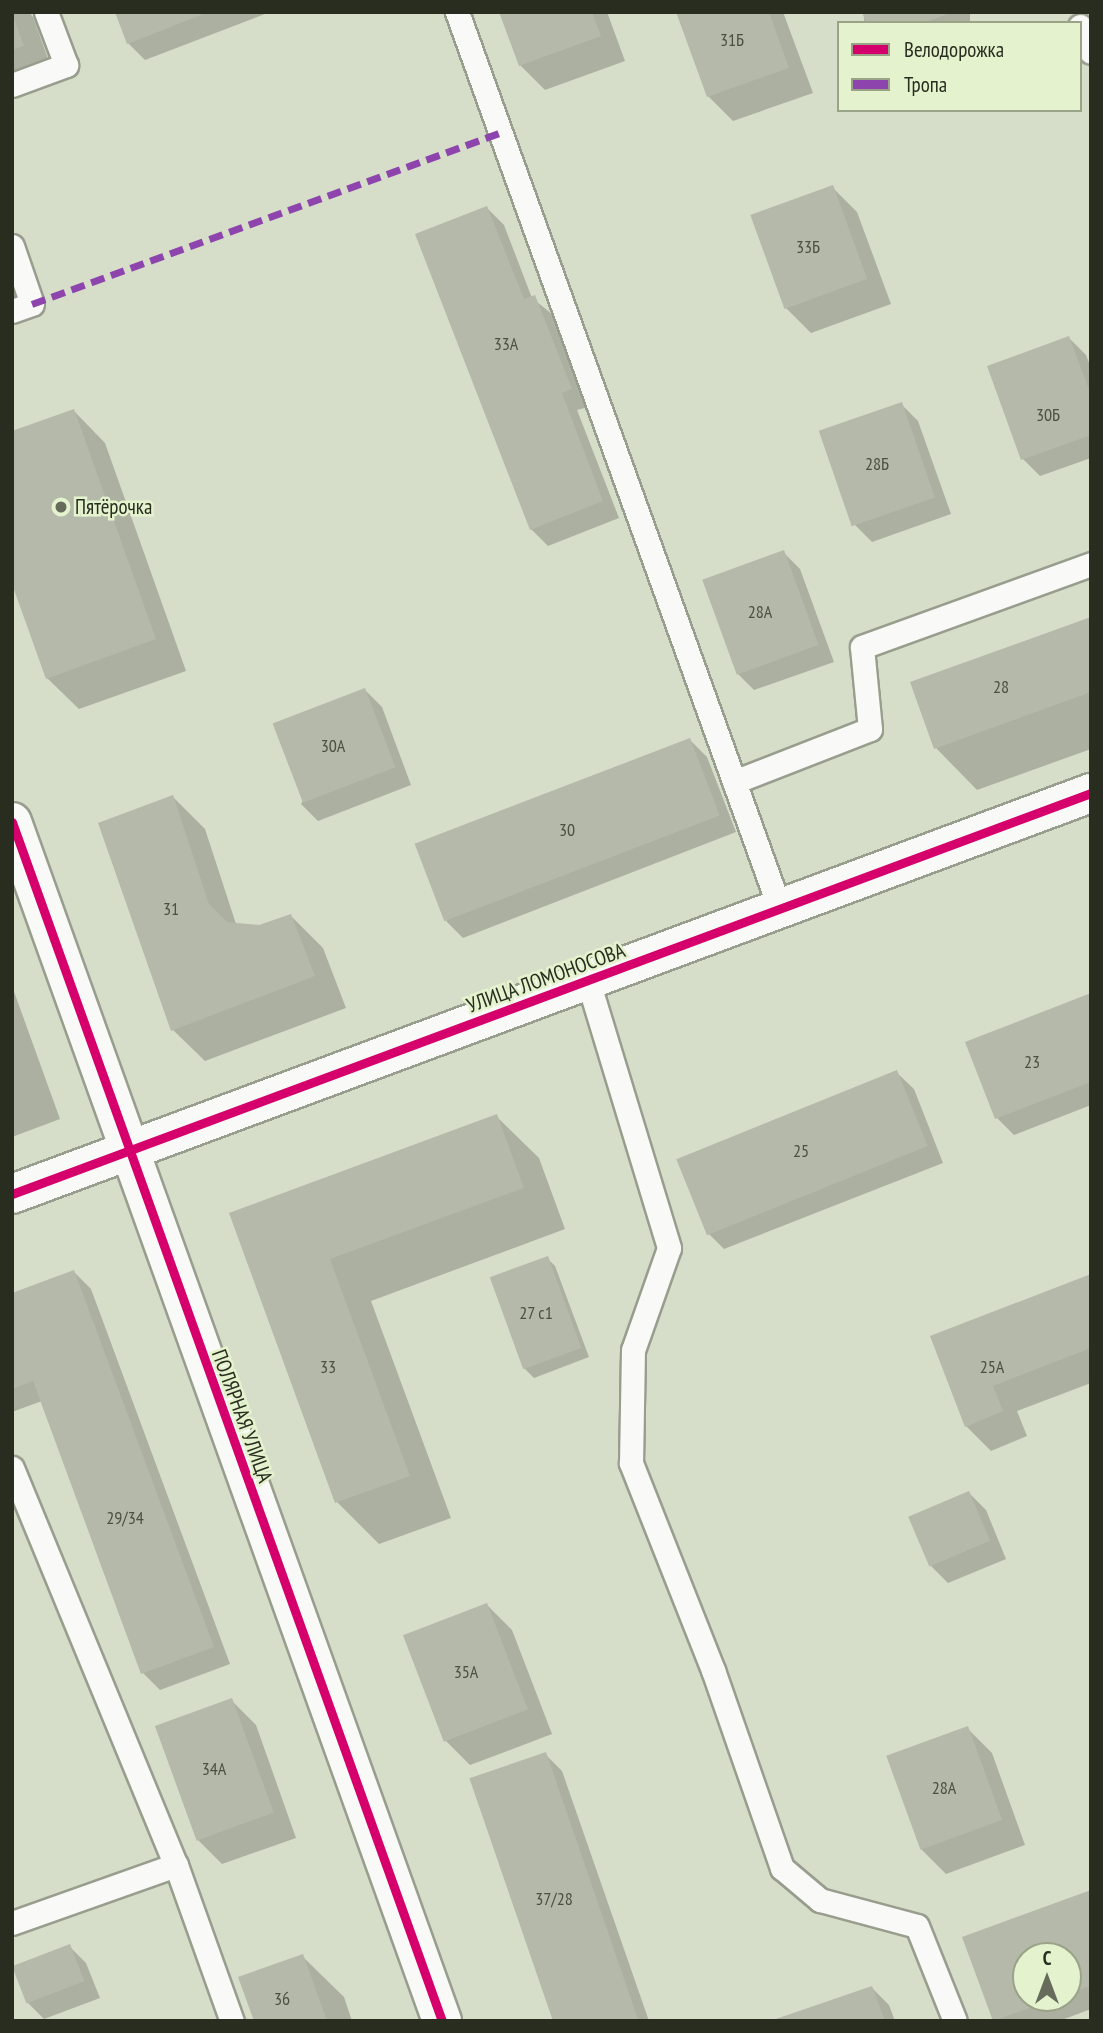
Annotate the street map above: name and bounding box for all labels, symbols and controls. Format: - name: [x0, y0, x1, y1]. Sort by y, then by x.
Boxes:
- legend: [837, 21, 1082, 112]
- house number: 31Б: [720, 29, 744, 51]
- text: Велодорожка: [904, 36, 1004, 63]
- text: Тропа: [904, 71, 947, 98]
- house number: 33Б: [796, 236, 820, 258]
- house number: 33А: [494, 333, 518, 355]
- house number: 30Б: [1036, 404, 1060, 426]
- house number: 28Б: [865, 453, 889, 475]
- place label: Пятёрочка: [75, 494, 152, 520]
- marker: Пятёрочка: [53, 499, 69, 515]
- house number: 28А: [748, 601, 772, 623]
- house number: 28: [993, 676, 1009, 698]
- house number: 30А: [321, 735, 345, 757]
- house number: 30: [559, 819, 575, 841]
- house number: 31: [163, 898, 179, 920]
- street label: УЛИЦА ЛОМОНОСОВА: [463, 938, 629, 1018]
- house number: 23: [1024, 1051, 1040, 1073]
- house number: 25: [793, 1140, 809, 1162]
- house number: 27 с1: [519, 1302, 553, 1324]
- street label: ПОЛЯРНАЯ УЛИЦА: [206, 1346, 278, 1486]
- house number: 33: [320, 1356, 336, 1378]
- house number: 25А: [980, 1356, 1004, 1378]
- house number: 29/34: [106, 1507, 144, 1529]
- house number: 35А: [454, 1661, 478, 1683]
- house number: 34А: [202, 1758, 226, 1780]
- house number: 28А: [932, 1777, 956, 1799]
- house number: 37/28: [535, 1888, 573, 1910]
- north arrow: [1012, 1942, 1082, 2012]
- text: С: [1043, 1946, 1051, 1970]
- house number: 36: [274, 1988, 290, 2010]

